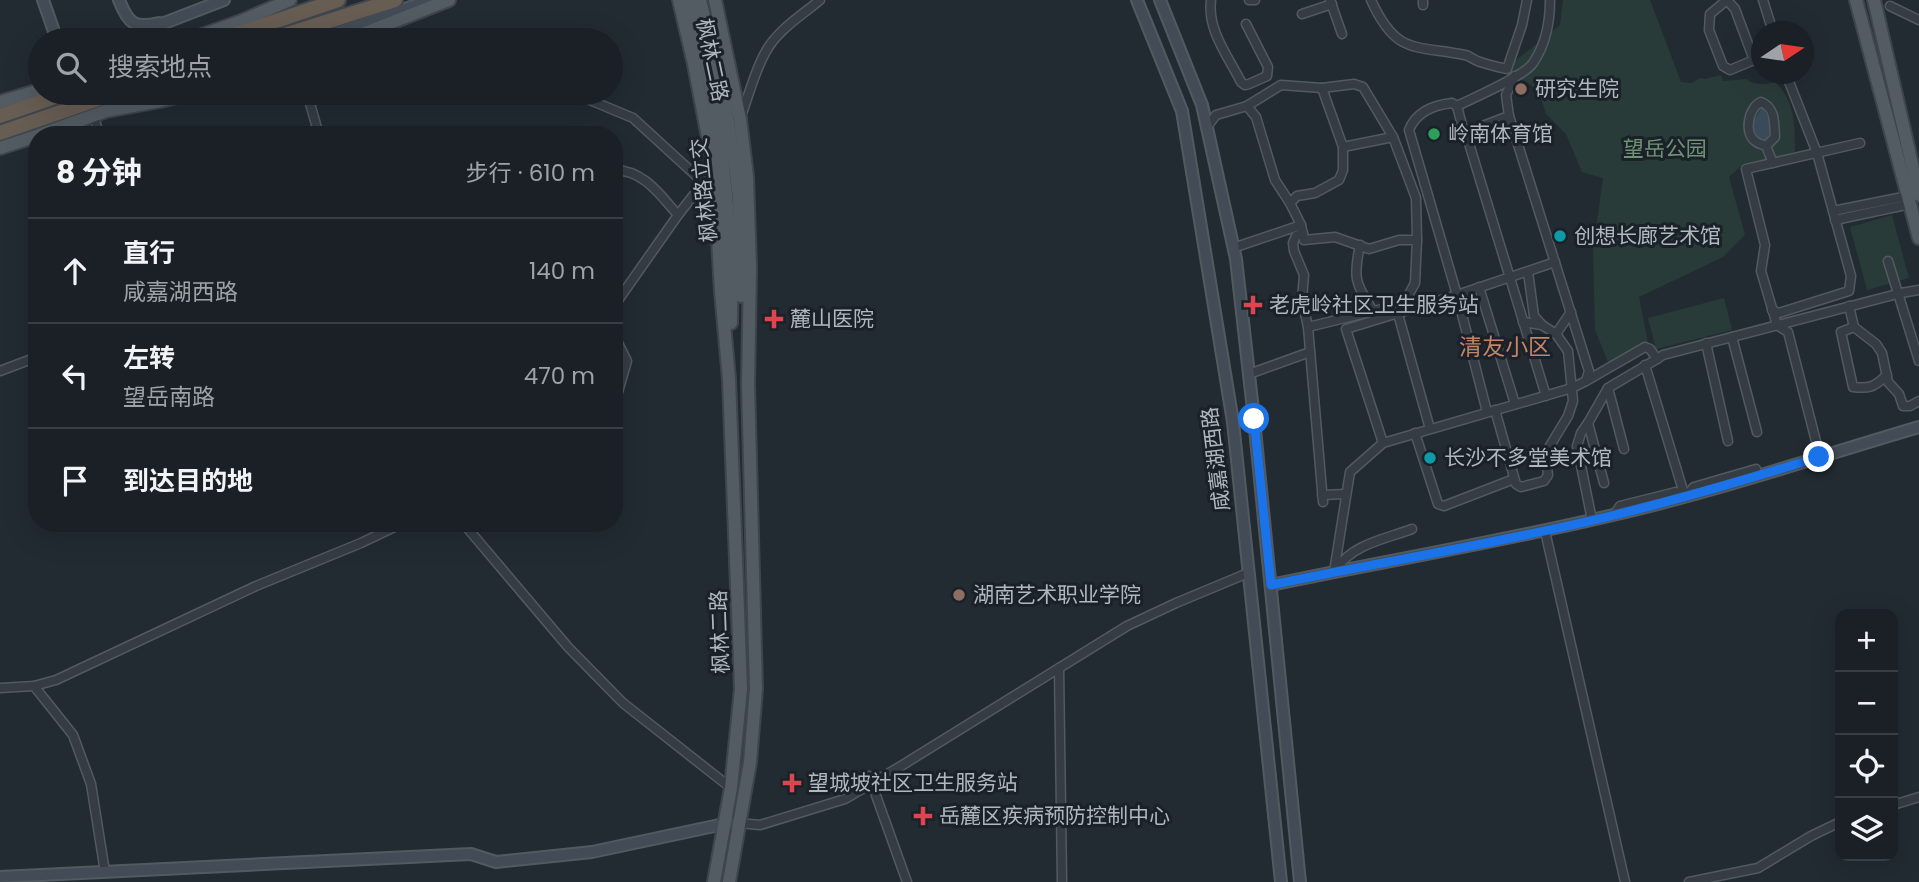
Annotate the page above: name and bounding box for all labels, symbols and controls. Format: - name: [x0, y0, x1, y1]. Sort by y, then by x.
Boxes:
- street label: 枫林二路: [690, 16, 735, 104]
- north arrow: [1751, 21, 1814, 84]
- search box: [28, 28, 623, 105]
- icon: search: [52, 48, 90, 86]
- text: 搜索地点: [108, 49, 212, 85]
- place label: 研究生院: [1535, 74, 1619, 103]
- marker: 研究生院: [1513, 81, 1529, 97]
- place label: 岭南体育馆: [1448, 119, 1553, 148]
- marker: 岭南体育馆: [1426, 126, 1442, 142]
- park label: 望岳公园: [1623, 134, 1707, 163]
- street label: 枫林路立交: [684, 136, 723, 244]
- text: 8 分钟: [56, 151, 142, 194]
- text: 步行 · 610 m: [466, 157, 595, 189]
- place label: 创想长廊艺术馆: [1574, 221, 1721, 250]
- marker: 创想长廊艺术馆: [1552, 228, 1568, 244]
- text: 直行: [123, 235, 175, 271]
- icon: ahead: [56, 252, 94, 290]
- text: 140 m: [529, 255, 595, 287]
- text: 咸嘉湖西路: [123, 276, 238, 308]
- place label: 老虎岭社区卫生服务站: [1269, 290, 1479, 319]
- marker: 老虎岭社区卫生服务站: [1243, 295, 1263, 315]
- place label: 麓山医院: [790, 304, 874, 333]
- marker: 麓山医院: [764, 309, 784, 329]
- district label: 清友小区: [1459, 331, 1551, 363]
- text: 左转: [123, 340, 175, 376]
- icon: left: [56, 357, 94, 395]
- text: 470 m: [524, 360, 595, 392]
- text: 望岳南路: [123, 381, 215, 413]
- route start: [1238, 403, 1269, 434]
- street label: 咸嘉湖西路: [1195, 405, 1236, 513]
- route end: [1803, 441, 1834, 472]
- place label: 长沙不多堂美术馆: [1444, 443, 1612, 472]
- marker: 长沙不多堂美术馆: [1422, 450, 1438, 466]
- icon: arrive: [56, 462, 94, 500]
- text: 到达目的地: [123, 463, 253, 499]
- place label: 湖南艺术职业学院: [973, 580, 1141, 609]
- marker: 湖南艺术职业学院: [951, 587, 967, 603]
- street label: 枫林二路: [704, 590, 735, 674]
- map controls: [1835, 609, 1898, 861]
- button: +: [1835, 609, 1898, 672]
- button: −: [1835, 672, 1898, 735]
- button: locate: [1835, 735, 1898, 798]
- place label: 望城坡社区卫生服务站: [808, 768, 1018, 797]
- marker: 望城坡社区卫生服务站: [782, 773, 802, 793]
- button: layers: [1835, 798, 1898, 861]
- place label: 岳麓区疾病预防控制中心: [939, 801, 1170, 830]
- marker: 岳麓区疾病预防控制中心: [913, 806, 933, 826]

